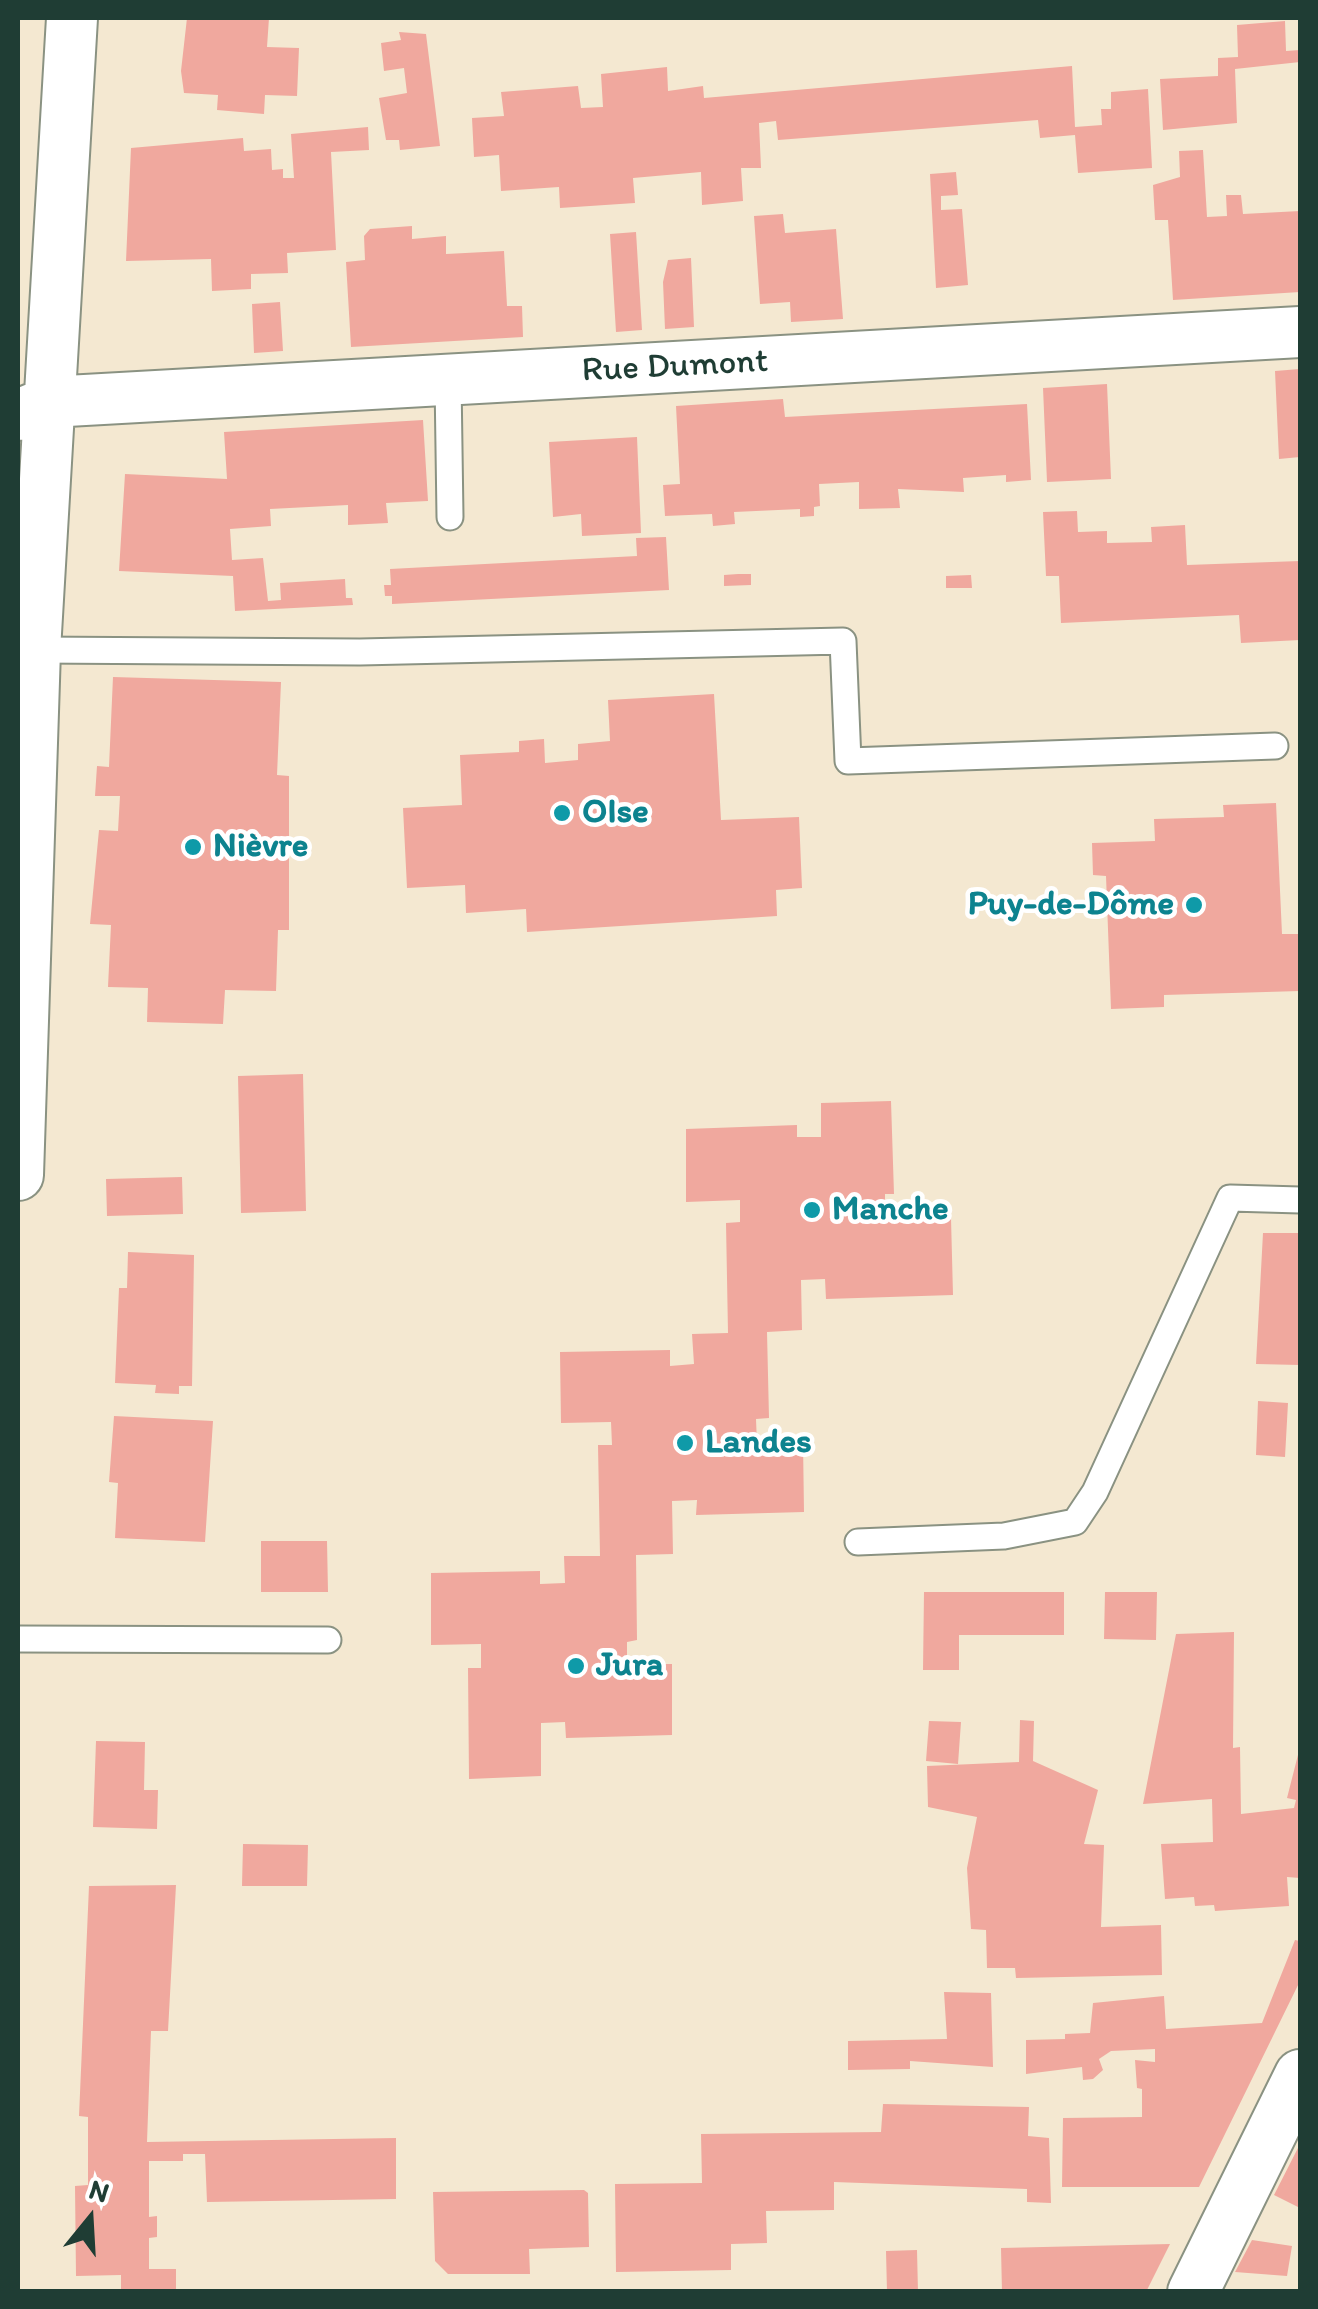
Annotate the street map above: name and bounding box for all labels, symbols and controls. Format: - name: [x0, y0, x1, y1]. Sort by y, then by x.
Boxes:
- street label: Rue Dumont: [581, 341, 769, 393]
- place label: OIse: [582, 792, 649, 834]
- marker: OIse: [551, 802, 573, 824]
- place label: Nièvre: [213, 826, 308, 868]
- marker: Nièvre: [182, 836, 204, 858]
- place label: Puy-de-Dôme: [968, 884, 1174, 926]
- marker: Puy-de-Dôme: [1183, 894, 1205, 916]
- place label: Manche: [832, 1189, 949, 1231]
- marker: Manche: [801, 1199, 823, 1221]
- place label: Landes: [705, 1422, 812, 1464]
- marker: Landes: [674, 1432, 696, 1454]
- place label: Jura: [596, 1645, 663, 1687]
- marker: Jura: [565, 1655, 587, 1677]
- north arrow: [40, 2169, 140, 2269]
- text: N: [85, 2171, 114, 2210]

